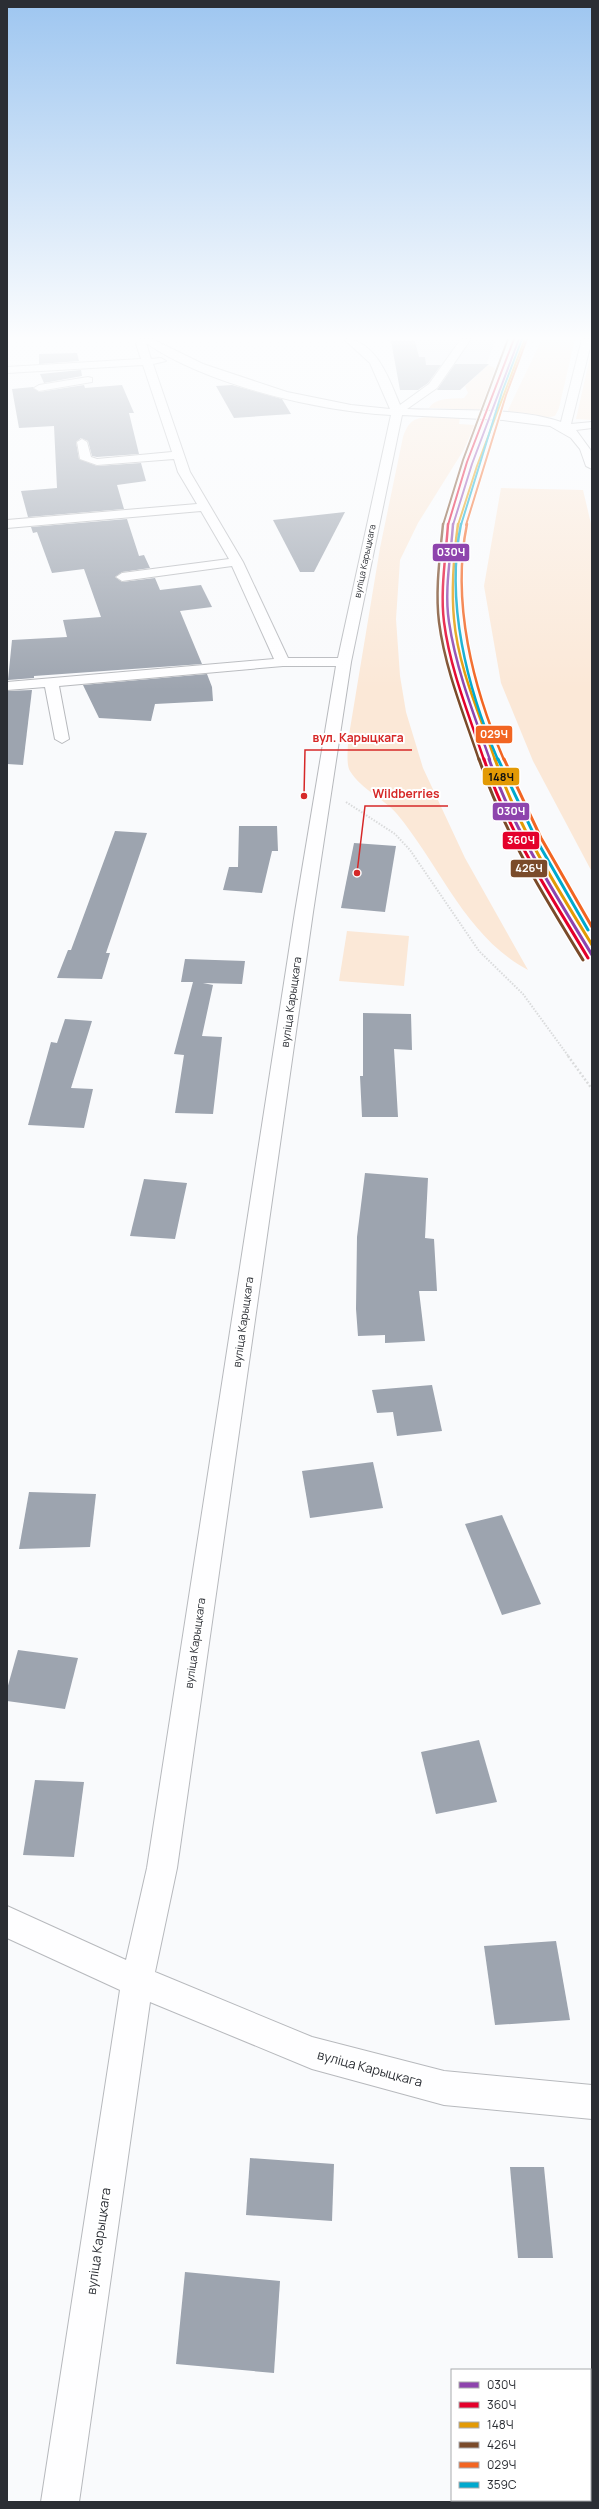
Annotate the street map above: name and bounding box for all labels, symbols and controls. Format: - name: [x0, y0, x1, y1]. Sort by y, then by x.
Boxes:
- street label: вуліца Карыцкага: [350, 523, 379, 599]
- line badge: 030Ч: [432, 543, 470, 562]
- text: 030Ч: [437, 544, 465, 559]
- line badge: 029Ч: [475, 725, 513, 744]
- callout: вул. Карыцкага: [305, 726, 412, 750]
- text: 029Ч: [480, 726, 508, 741]
- text: вул. Карыцкага: [312, 729, 404, 746]
- line badge: 148Ч: [482, 767, 520, 786]
- text: 148Ч: [488, 769, 514, 784]
- callout: Wildberries: [365, 782, 448, 806]
- text: Wildberries: [373, 785, 440, 802]
- line badge: 030Ч: [492, 802, 530, 821]
- text: 030Ч: [497, 803, 525, 818]
- line badge: 360Ч: [502, 831, 540, 850]
- text: 360Ч: [507, 832, 535, 847]
- line badge: 426Ч: [510, 859, 548, 878]
- text: 426Ч: [515, 860, 543, 875]
- street label: вуліца Карыцкага: [277, 956, 304, 1048]
- street label: вуліца Карыцкага: [229, 1276, 256, 1368]
- street label: вуліца Карыцкага: [181, 1597, 208, 1689]
- street label: вуліца Карыцкага: [316, 2045, 424, 2091]
- street label: вуліца Карыцкага: [82, 2186, 114, 2296]
- legend: [451, 2369, 591, 2501]
- text: 030Ч: [487, 2376, 516, 2393]
- text: 360Ч: [487, 2396, 516, 2413]
- text: 148Ч: [487, 2416, 513, 2433]
- text: 426Ч: [487, 2436, 516, 2453]
- text: 029Ч: [487, 2456, 516, 2473]
- text: 359С: [487, 2476, 517, 2493]

